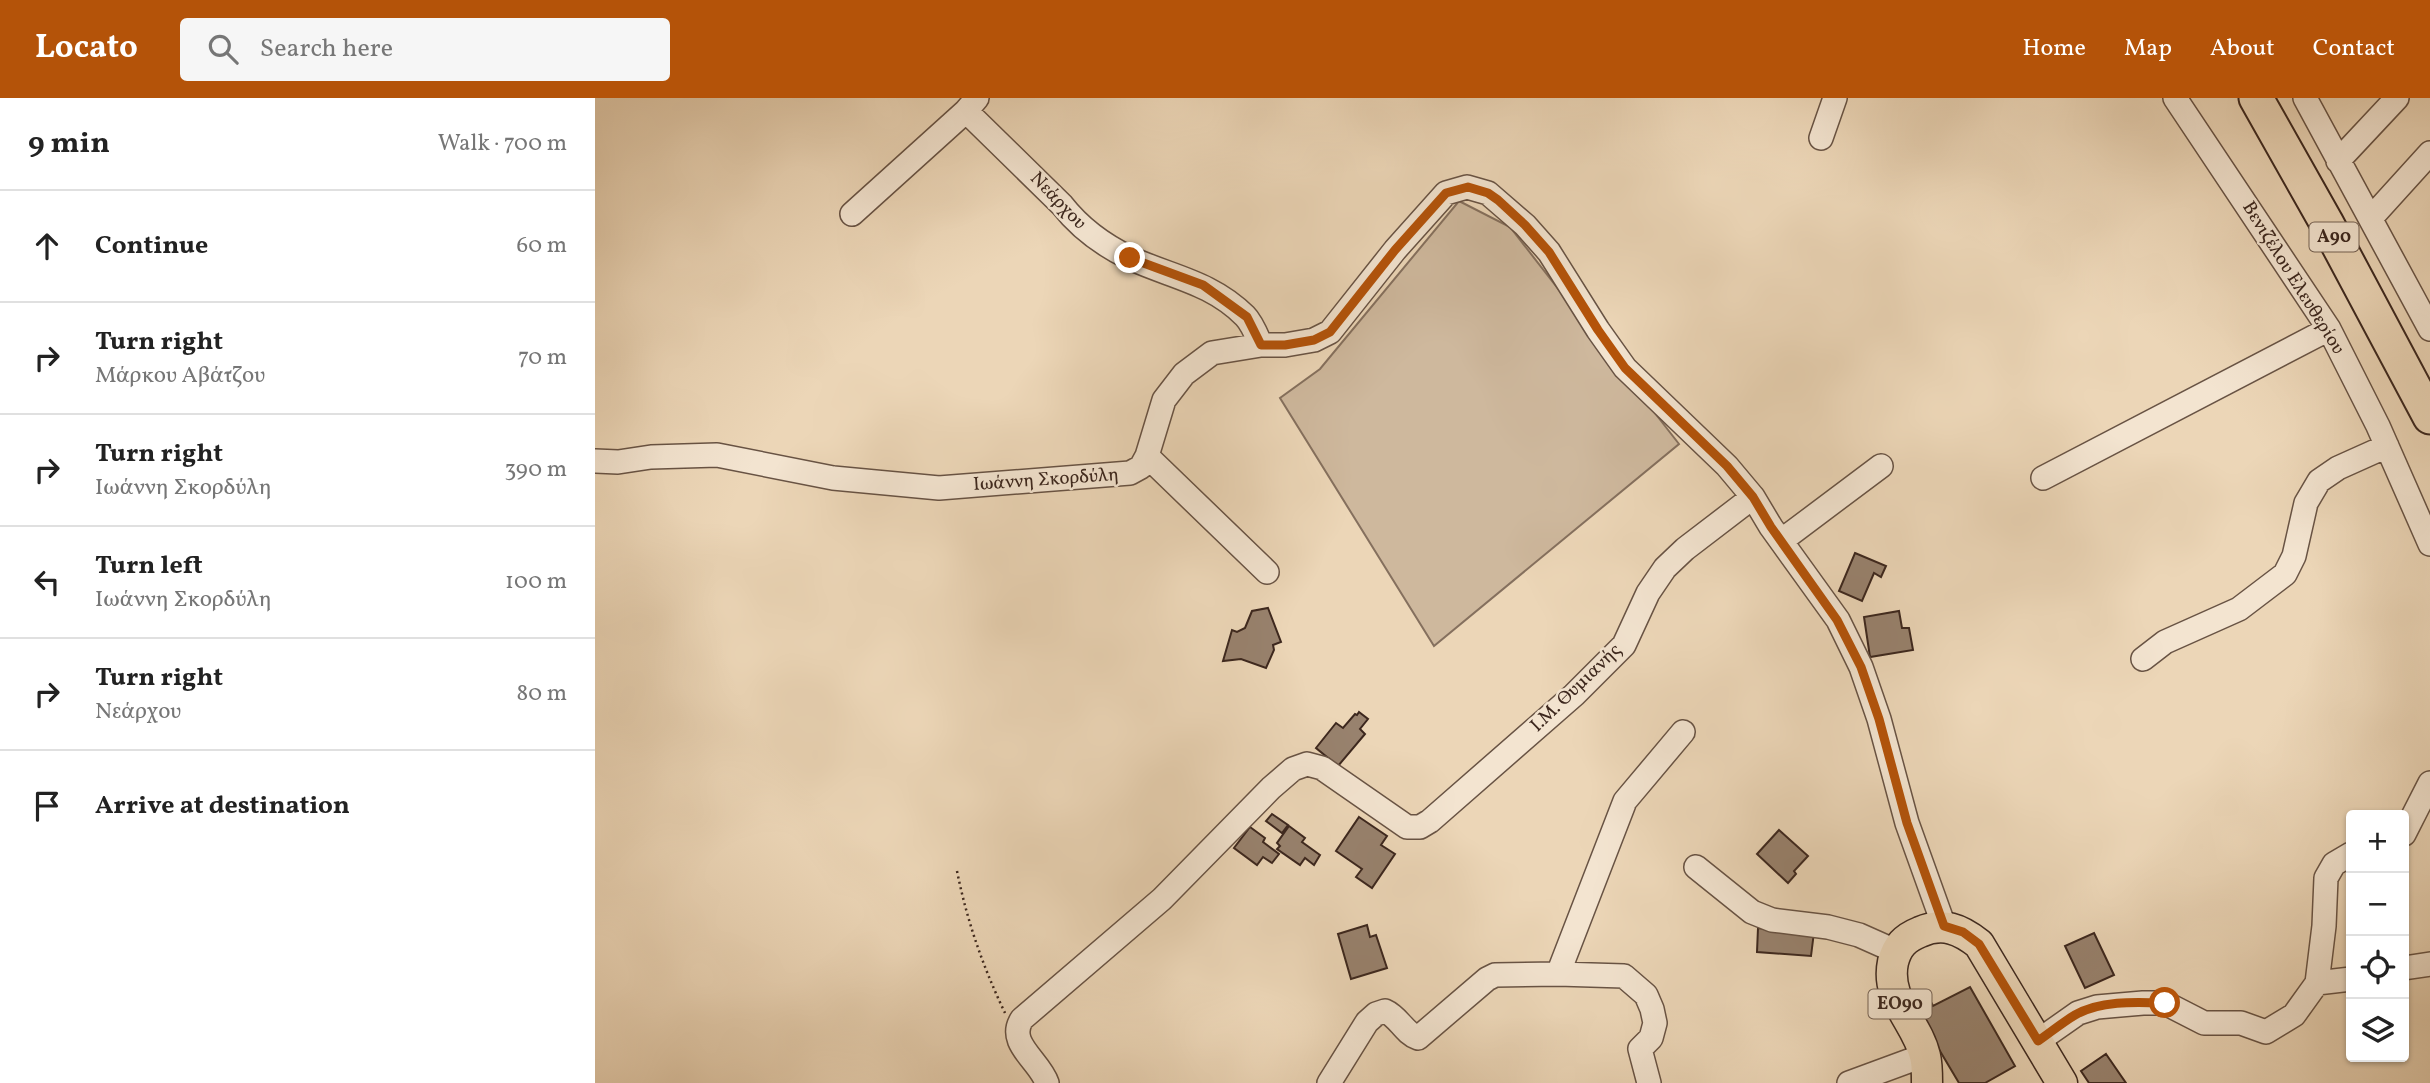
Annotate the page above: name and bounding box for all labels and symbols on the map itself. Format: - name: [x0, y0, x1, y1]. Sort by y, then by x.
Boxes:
- street label: Νεάρχου: [1024, 166, 1092, 236]
- street label: Βενιζέλου Ελευθερίου: [2235, 197, 2351, 359]
- road number: Α90: [2309, 222, 2359, 252]
- route end: [1114, 242, 1145, 273]
- street label: Ιωάννη Σκορδύλη: [972, 462, 1120, 498]
- street label: Ι.Μ. Θυμιανής: [1525, 638, 1627, 738]
- route start: [2149, 987, 2180, 1018]
- road number: ΕΟ90: [1869, 989, 1931, 1018]

